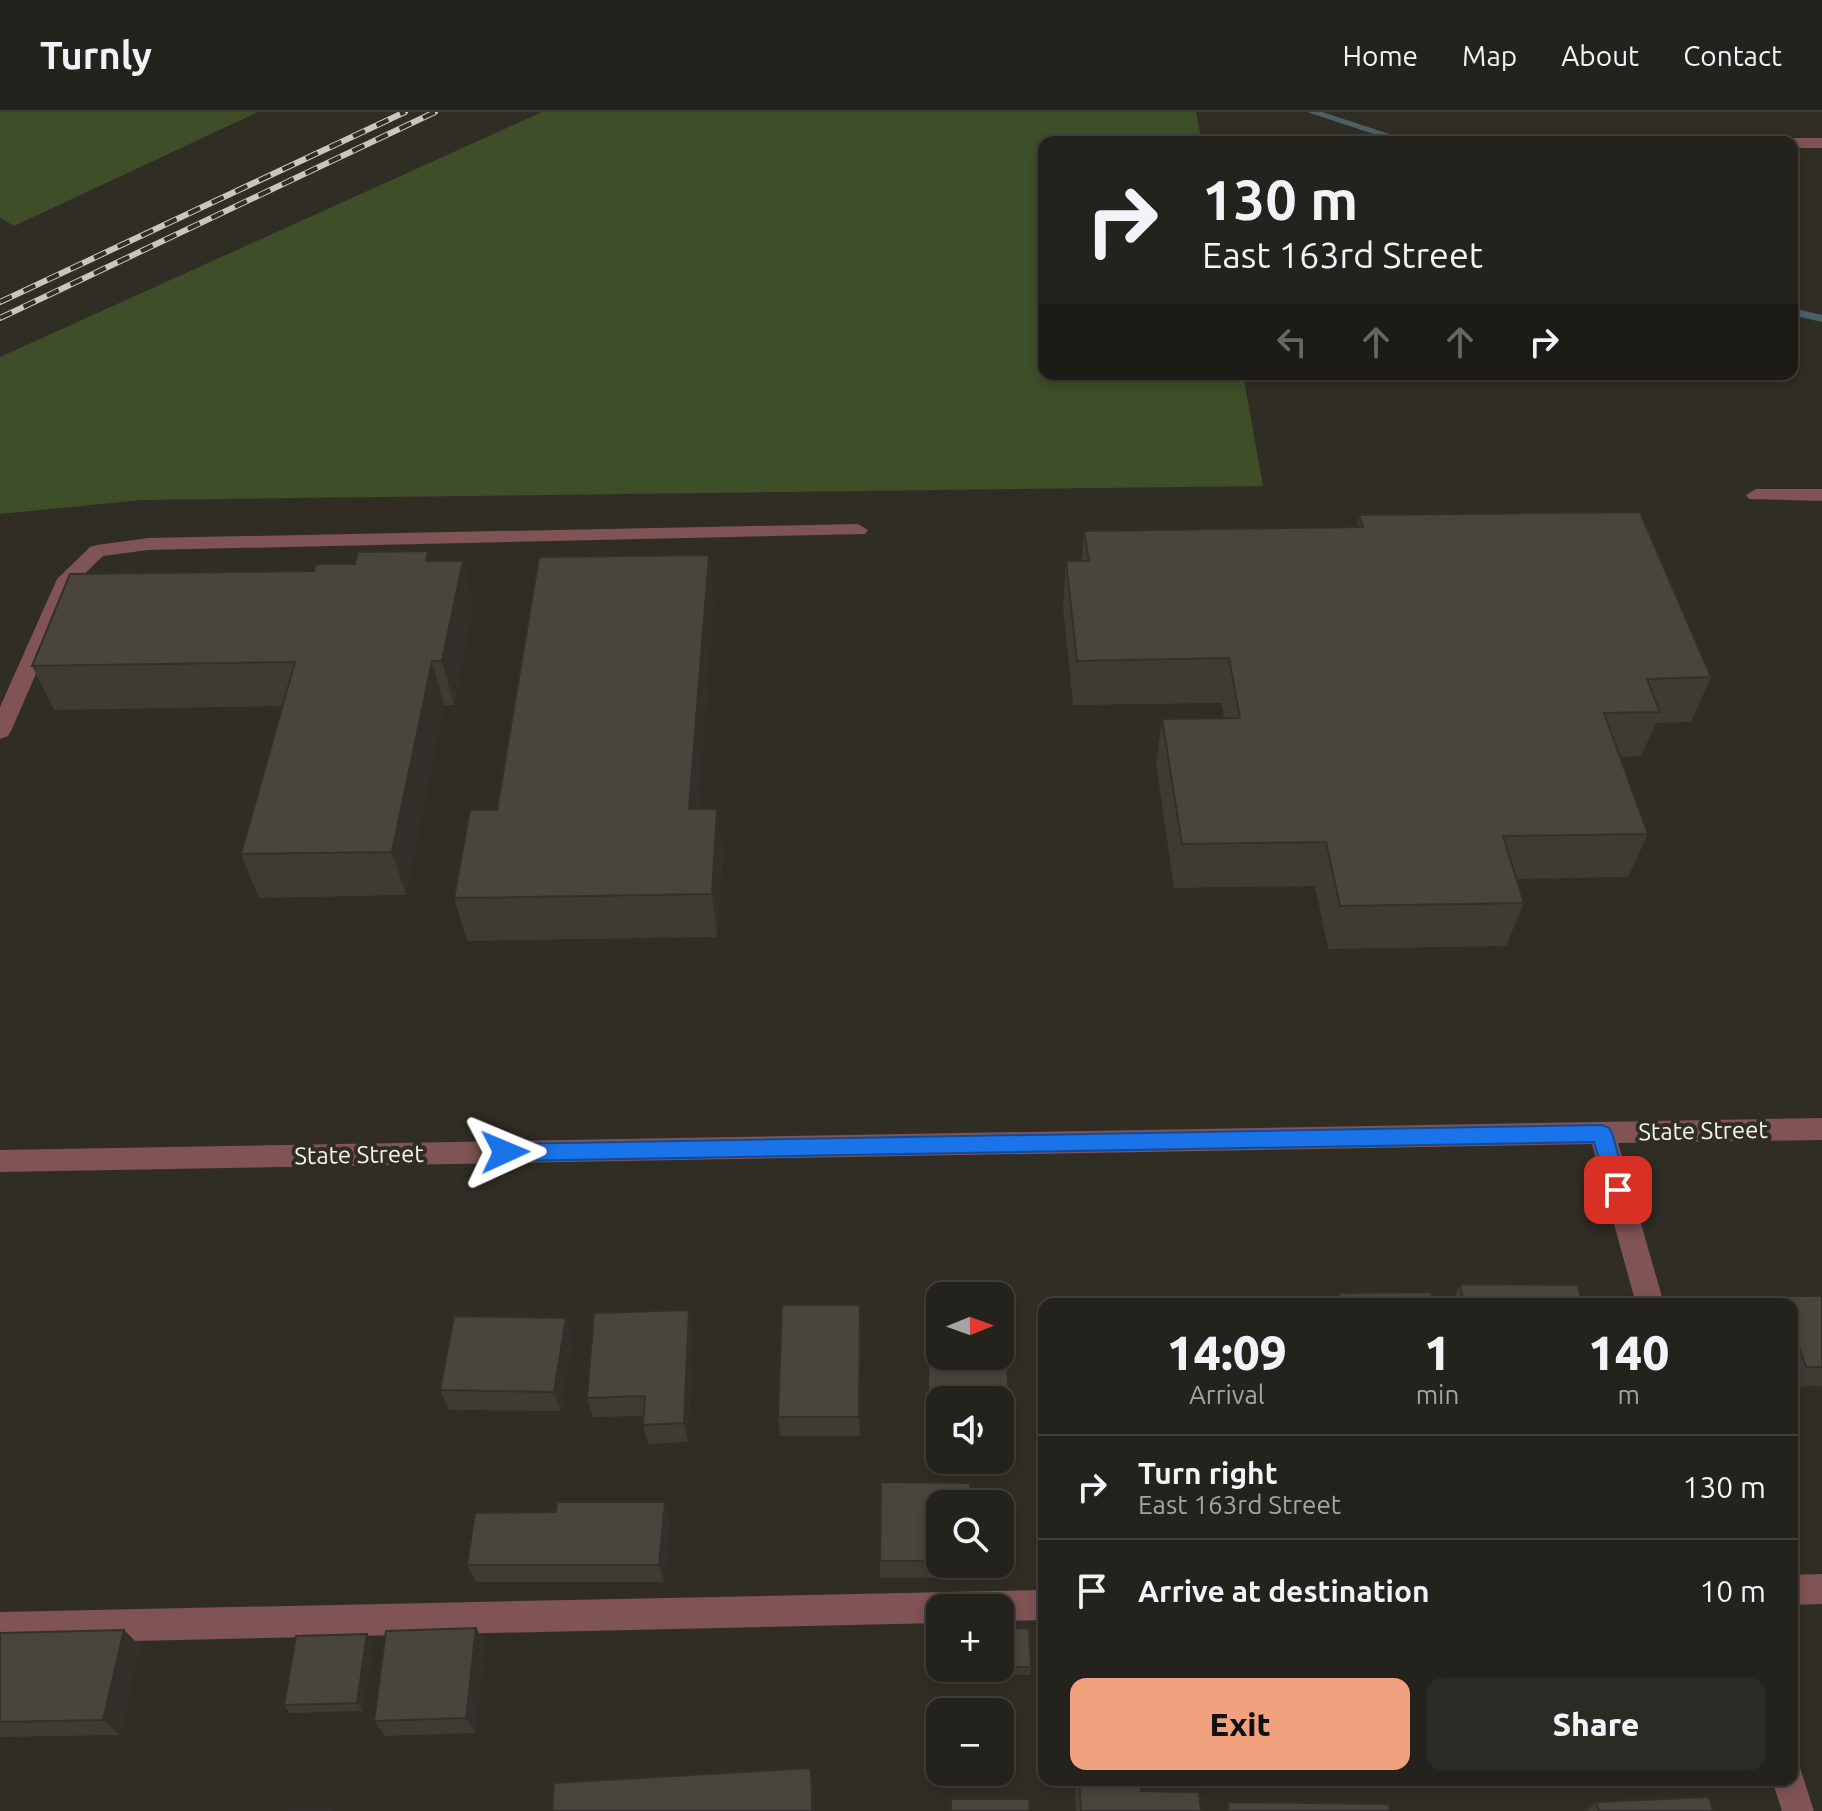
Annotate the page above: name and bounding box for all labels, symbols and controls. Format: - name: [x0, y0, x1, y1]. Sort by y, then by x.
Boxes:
- text: Turnly: [40, 34, 152, 76]
- text: Home: [1343, 40, 1418, 71]
- text: Map: [1462, 40, 1517, 71]
- text: About: [1561, 40, 1639, 71]
- text: Contact: [1683, 40, 1782, 71]
- icon: right: [1070, 168, 1174, 272]
- text: 130 m: [1202, 168, 1358, 231]
- text: East 163rd Street: [1202, 234, 1483, 275]
- icon: left: [1270, 320, 1314, 364]
- icon: ahead: [1354, 320, 1398, 364]
- icon: ahead: [1438, 320, 1482, 364]
- icon: right: [1522, 320, 1566, 364]
- position arrow: [463, 1110, 547, 1194]
- street label: State Street: [1638, 1116, 1768, 1145]
- street label: State Street: [294, 1140, 424, 1169]
- pin: [1584, 1156, 1652, 1224]
- icon: arrive: [1596, 1168, 1640, 1212]
- north arrow: [926, 1282, 1014, 1370]
- map controls: [926, 1282, 1014, 1786]
- text: 14:09: [1167, 1325, 1287, 1379]
- text: 1: [1424, 1325, 1451, 1379]
- text: 140: [1588, 1325, 1669, 1379]
- text: Arrival: [1189, 1380, 1265, 1409]
- text: min: [1416, 1380, 1459, 1409]
- text: m: [1617, 1380, 1640, 1409]
- button: sound: [926, 1386, 1014, 1474]
- text: Turn right: [1138, 1456, 1278, 1490]
- icon: right: [1070, 1465, 1114, 1509]
- text: 130 m: [1682, 1470, 1766, 1504]
- button: search: [926, 1490, 1014, 1578]
- text: East 163rd Street: [1138, 1490, 1341, 1519]
- icon: arrive: [1070, 1569, 1114, 1613]
- text: Arrive at destination: [1138, 1574, 1430, 1608]
- text: 10 m: [1699, 1574, 1766, 1608]
- button: +: [926, 1594, 1014, 1682]
- button: Exit: [1070, 1678, 1410, 1770]
- button: Share: [1426, 1678, 1766, 1770]
- button: −: [926, 1698, 1014, 1786]

